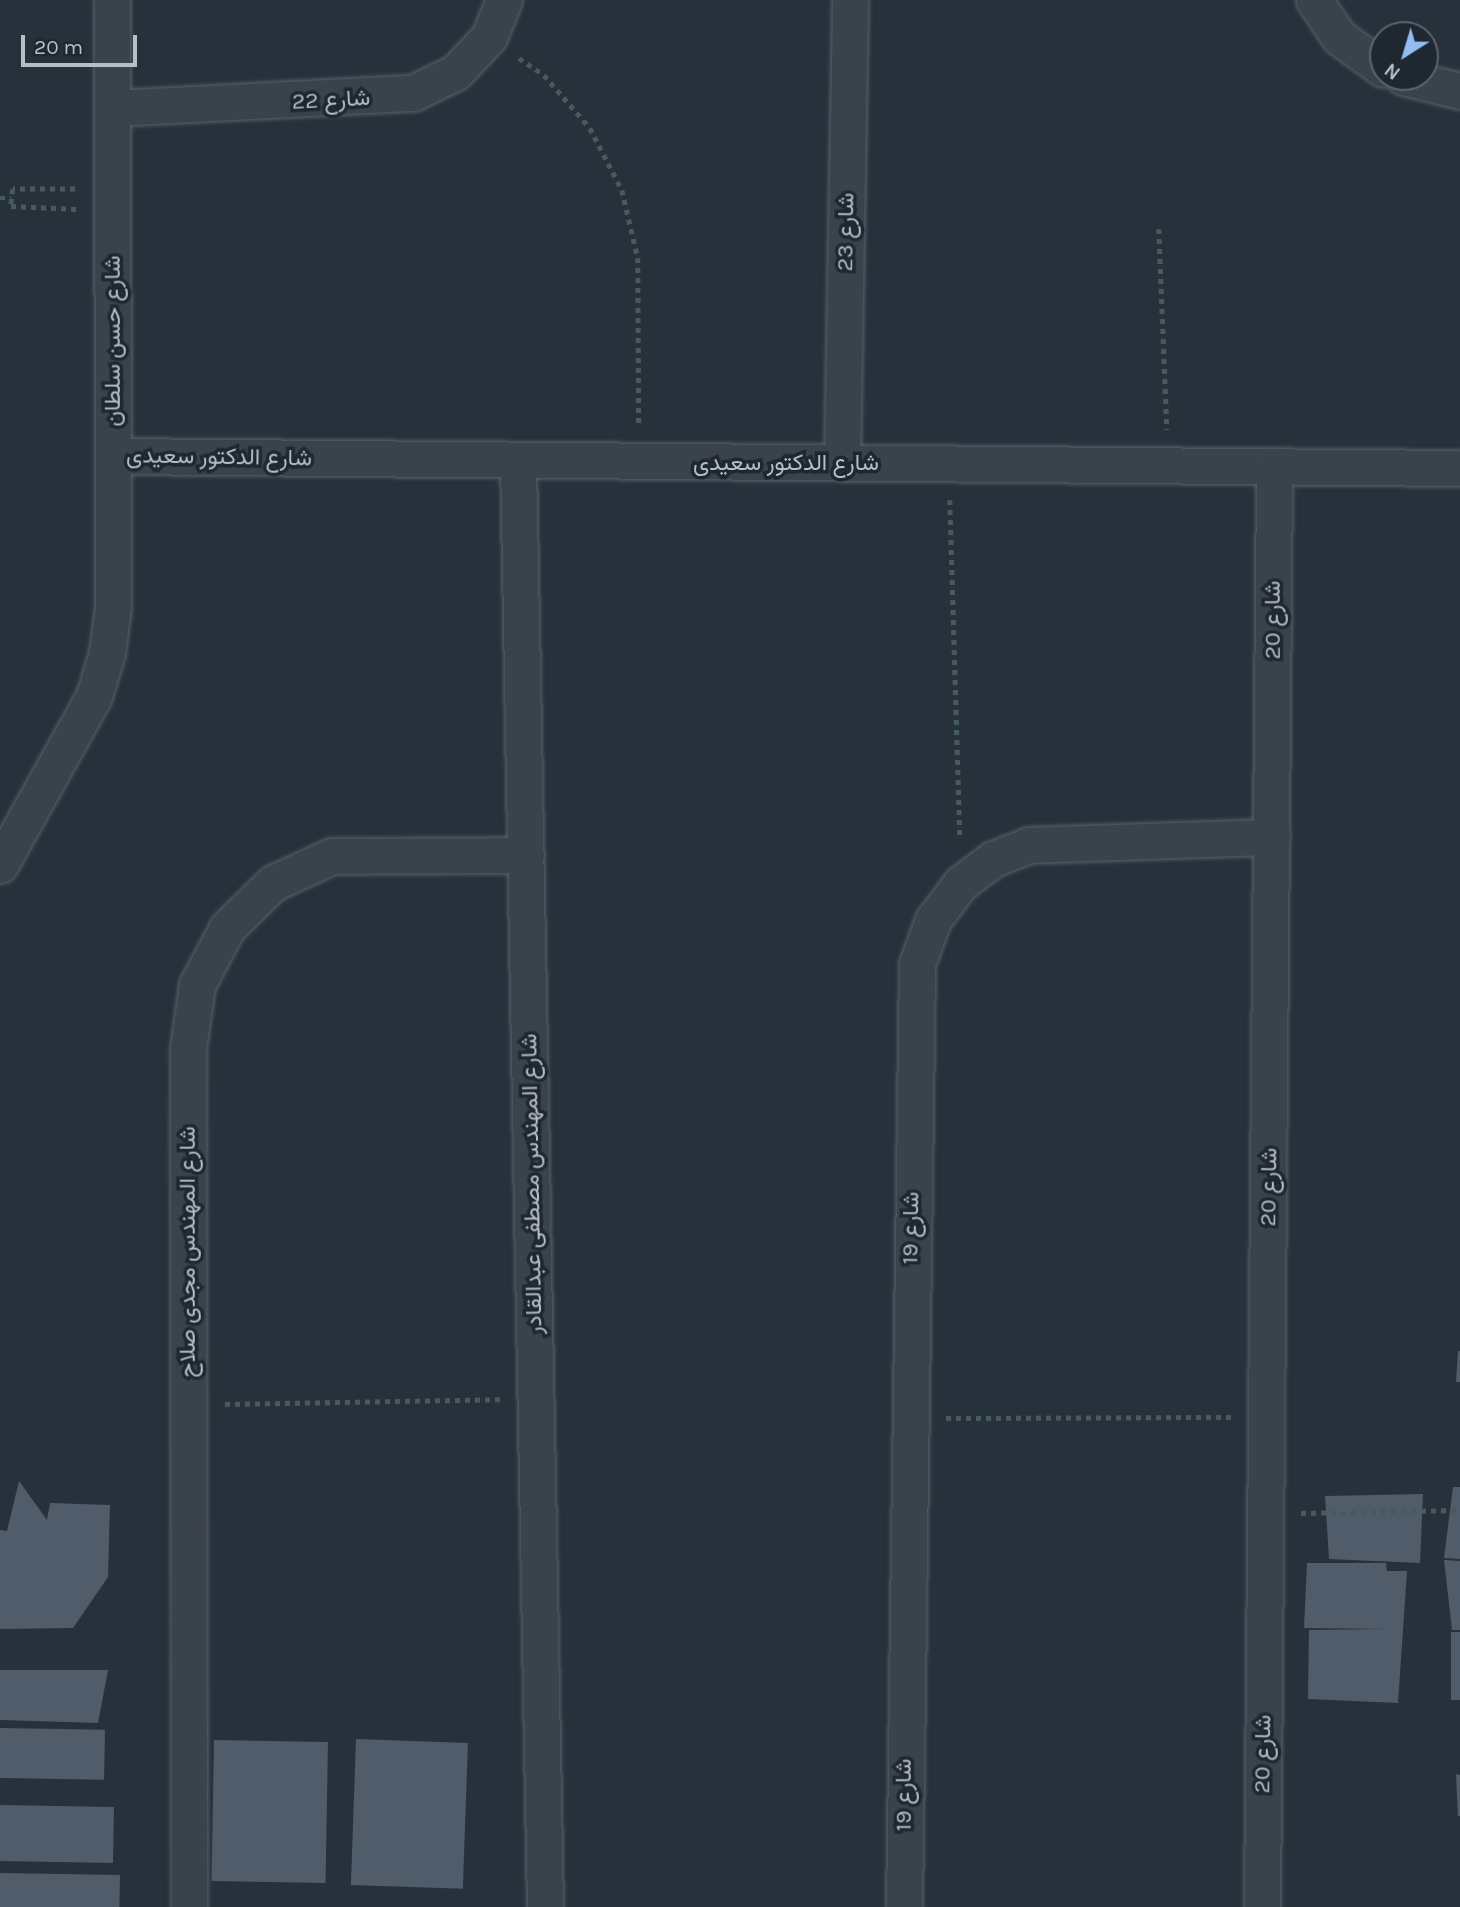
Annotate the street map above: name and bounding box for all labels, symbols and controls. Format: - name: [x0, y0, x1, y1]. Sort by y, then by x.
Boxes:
- scale bar: [24, 21, 140, 65]
- north arrow: [1369, 21, 1439, 91]
- text: 20 m: [34, 35, 83, 59]
- text: N: [1381, 58, 1405, 84]
- street label: شارع 22: [291, 84, 371, 116]
- street label: شارع 23: [832, 192, 860, 272]
- street label: شارع حسن سلطان: [99, 255, 127, 427]
- street label: شارع الدكتور سعيدى: [126, 442, 312, 472]
- street label: شارع الدكتور سعيدى: [693, 449, 879, 477]
- street label: شارع 20: [1259, 581, 1287, 659]
- street label: شارع المهندس مصطفى عبدالقادر: [516, 1033, 548, 1335]
- street label: شارع المهندس مجدى صلاح: [174, 1126, 202, 1378]
- street label: شارع 20: [1255, 1147, 1283, 1227]
- street label: شارع 19: [897, 1191, 925, 1265]
- street label: شارع 20: [1249, 1714, 1277, 1794]
- street label: شارع 19: [890, 1759, 918, 1831]

